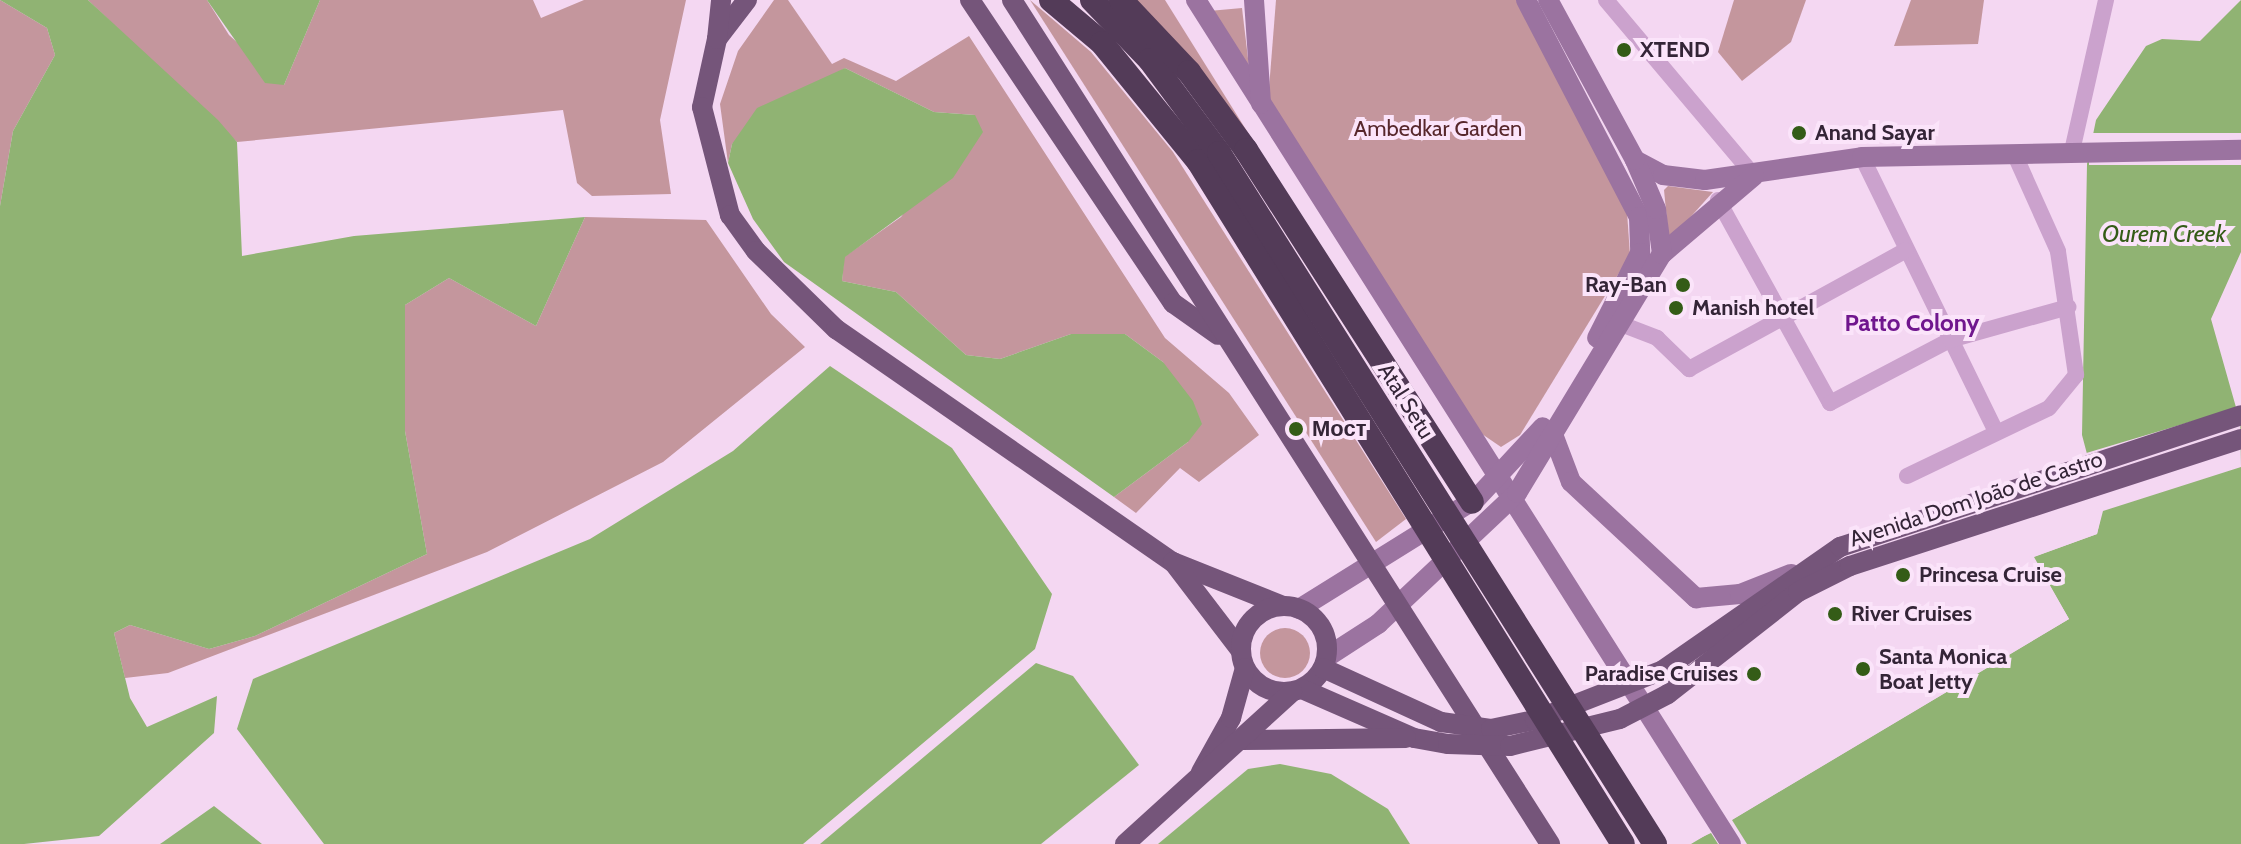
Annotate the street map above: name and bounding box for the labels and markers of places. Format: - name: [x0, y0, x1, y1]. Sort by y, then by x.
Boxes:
- place label: XTEND: [1640, 37, 1710, 63]
- marker: XTEND: [1615, 41, 1633, 59]
- place label: Anand Sayar: [1815, 120, 1935, 146]
- marker: Anand Sayar: [1790, 124, 1808, 142]
- place label: Ray-Ban: [1585, 272, 1667, 298]
- marker: Ray-Ban: [1674, 276, 1692, 294]
- place label: Manish hotel: [1692, 295, 1814, 321]
- marker: Manish hotel: [1667, 299, 1685, 317]
- place label: Мост: [1312, 416, 1366, 442]
- marker: Мост: [1287, 420, 1305, 438]
- place label: Princesa Cruise: [1919, 562, 2062, 588]
- marker: Princesa Cruise: [1894, 566, 1912, 584]
- place label: River Cruises: [1851, 601, 1972, 627]
- marker: River Cruises: [1826, 605, 1844, 623]
- place label: Santa Monica Boat Jetty: [1879, 643, 2007, 694]
- marker: Santa Monica Boat Jetty: [1854, 660, 1872, 678]
- place label: Paradise Cruises: [1585, 661, 1738, 687]
- marker: Paradise Cruises: [1745, 665, 1763, 683]

